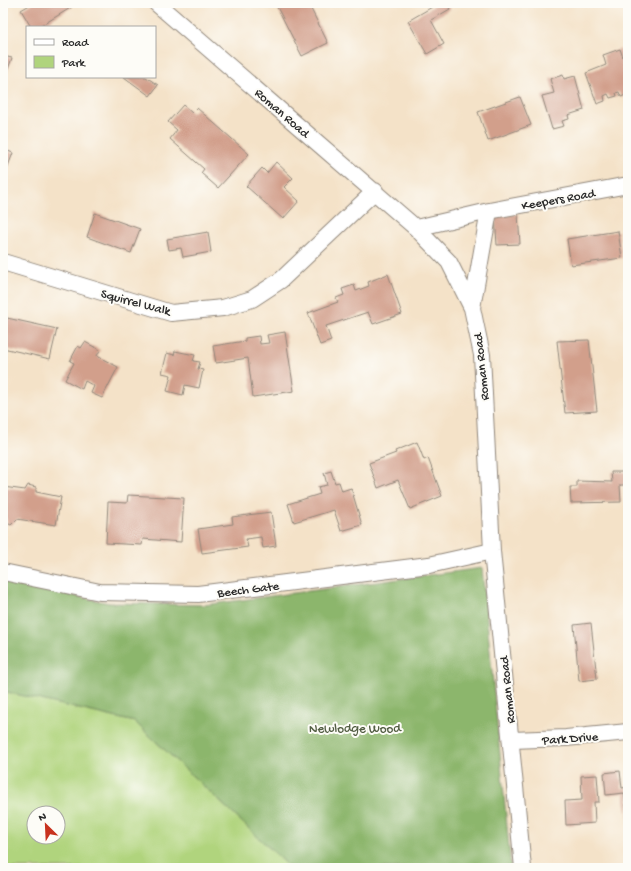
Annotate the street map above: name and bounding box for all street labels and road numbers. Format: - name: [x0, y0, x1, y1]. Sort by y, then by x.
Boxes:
- street label: Roman Road: [251, 86, 313, 143]
- street label: Keepers Road: [520, 186, 598, 214]
- street label: Squirrel Walk: [99, 287, 173, 320]
- street label: Roman Road: [471, 331, 493, 401]
- street label: Beech Gate: [216, 579, 280, 602]
- street label: Roman Road: [497, 654, 519, 724]
- street label: Park Drive: [541, 730, 599, 749]

